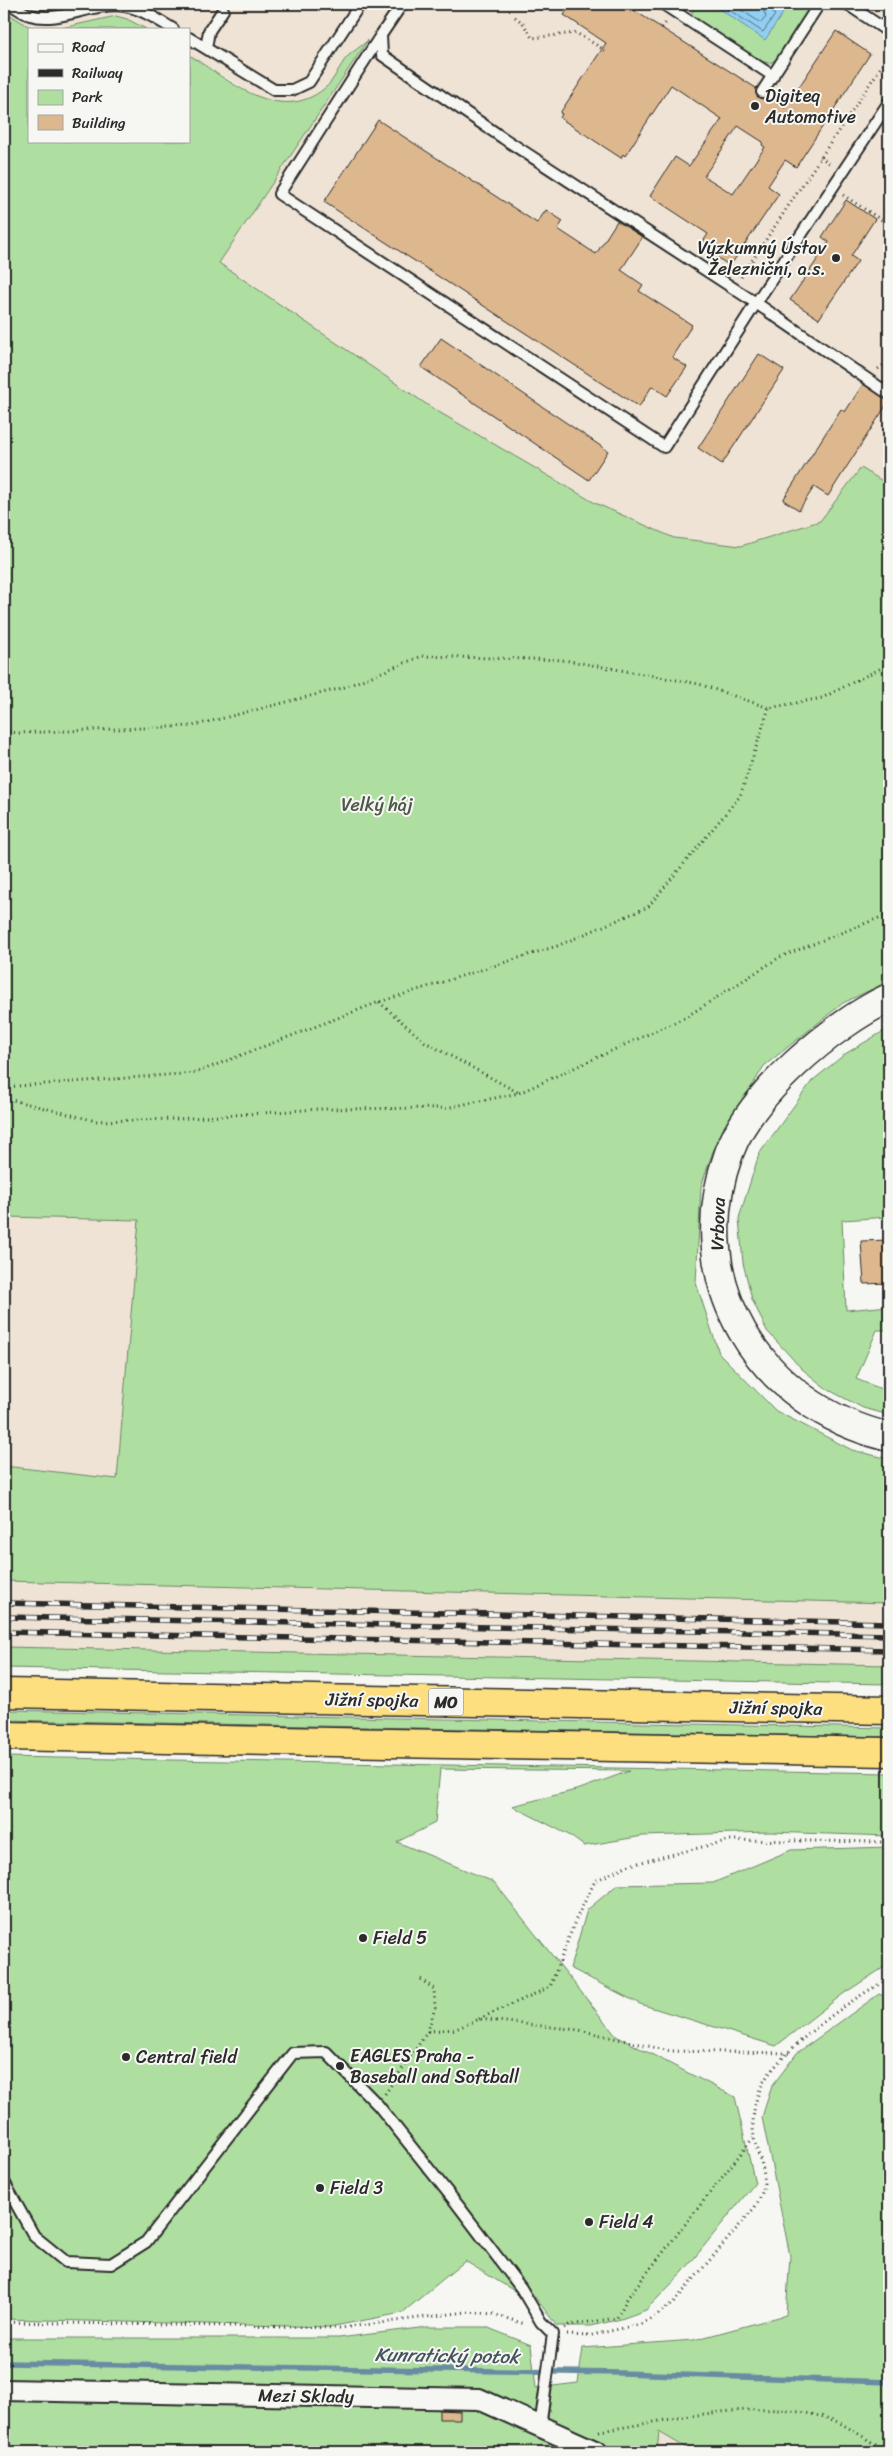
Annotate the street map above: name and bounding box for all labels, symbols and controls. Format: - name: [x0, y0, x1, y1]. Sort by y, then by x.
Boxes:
- legend: [28, 28, 190, 142]
- text: Road: [72, 34, 105, 60]
- text: Railway: [72, 60, 123, 86]
- place label: Digiteq Automotive: [764, 80, 856, 133]
- text: Park: [72, 84, 103, 110]
- marker: Digiteq Automotive: [749, 100, 761, 112]
- text: Building: [72, 110, 126, 136]
- place label: Výzkumný Ústav Železniční, a.s.: [697, 232, 828, 285]
- marker: Výzkumný Ústav Železniční, a.s.: [830, 252, 842, 264]
- park label: Velký háj: [341, 789, 413, 821]
- street label: Vrbova: [701, 1196, 735, 1251]
- street label: Jižní spojka: [324, 1683, 420, 1717]
- road number: MO: [428, 1688, 464, 1715]
- street label: Jižní spojka: [728, 1691, 824, 1725]
- place label: Field 5: [373, 1922, 427, 1954]
- marker: Field 5: [357, 1932, 369, 1944]
- place label: EAGLES Praha - Baseball and Softball: [350, 2040, 520, 2093]
- place label: Central field: [136, 2041, 238, 2073]
- marker: Central field: [120, 2051, 132, 2063]
- marker: EAGLES Praha - Baseball and Softball: [334, 2060, 346, 2072]
- place label: Field 3: [330, 2172, 383, 2204]
- marker: Field 3: [314, 2182, 326, 2194]
- place label: Field 4: [599, 2206, 654, 2238]
- marker: Field 4: [583, 2216, 595, 2228]
- water label: Kunratický potok: [375, 2338, 522, 2373]
- street label: Mezi Sklady: [258, 2379, 355, 2413]

